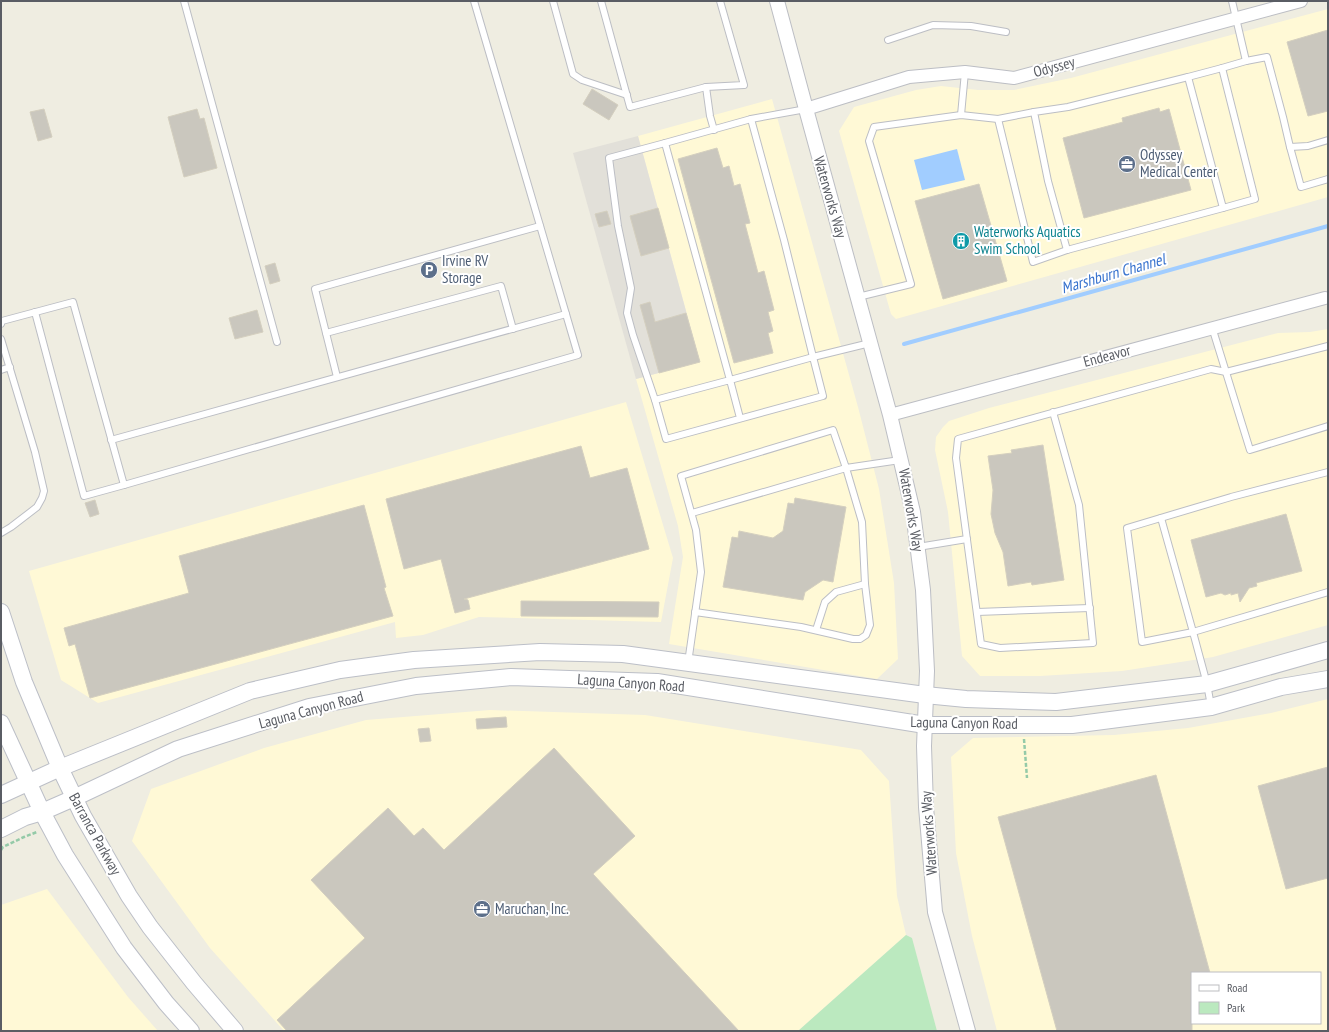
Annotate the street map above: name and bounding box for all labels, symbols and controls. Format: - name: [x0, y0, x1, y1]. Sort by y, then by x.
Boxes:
- street label: Odyssey: [1031, 52, 1077, 81]
- place label: Odyssey Medical Center: [1140, 145, 1218, 181]
- street label: Waterworks Way: [810, 154, 851, 240]
- office icon: Odyssey Medical Center: [1117, 154, 1137, 174]
- place label: Waterworks Aquatics Swim School: [974, 222, 1081, 258]
- building icon: Waterworks Aquatics Swim School: [951, 231, 971, 251]
- water label: Marshburn Channel: [1059, 248, 1169, 297]
- place label: Irvine RV Storage: [442, 251, 488, 287]
- parking icon: Irvine RV Storage: [419, 260, 439, 280]
- street label: Endeavor: [1081, 340, 1133, 371]
- street label: Waterworks Way: [895, 467, 928, 553]
- street label: Laguna Canyon Road: [577, 669, 685, 696]
- street label: Laguna Canyon Road: [256, 686, 365, 733]
- street label: Laguna Canyon Road: [910, 712, 1018, 733]
- street label: Barranca Parkway: [65, 789, 126, 879]
- street label: Waterworks Way: [916, 790, 941, 876]
- office icon: Maruchan, Inc.: [472, 899, 492, 919]
- place label: Maruchan, Inc.: [495, 899, 569, 918]
- legend: [1191, 972, 1321, 1024]
- text: Road: [1227, 980, 1247, 995]
- text: Park: [1227, 1000, 1245, 1015]

